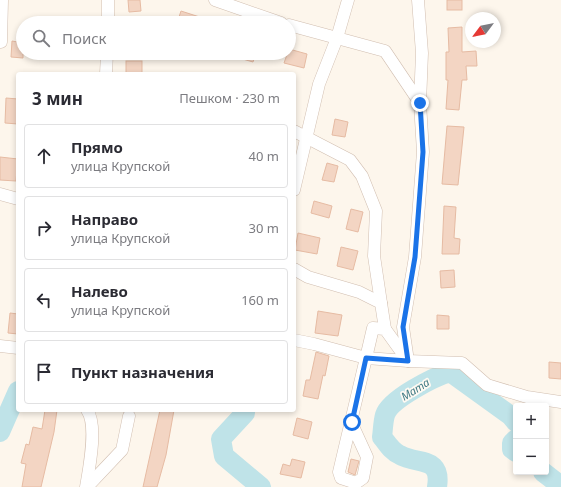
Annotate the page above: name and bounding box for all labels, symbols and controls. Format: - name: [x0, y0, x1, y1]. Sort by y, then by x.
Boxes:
- north arrow: [465, 12, 501, 48]
- search box: [16, 16, 296, 60]
- icon: search: [30, 27, 52, 49]
- text: Поиск: [62, 28, 107, 48]
- text: 3 мин: [32, 87, 83, 110]
- text: Пешком · 230 m: [179, 89, 280, 107]
- route end: [411, 94, 429, 112]
- text: Прямо: [71, 137, 123, 157]
- icon: ahead: [33, 145, 55, 167]
- text: 40 m: [249, 147, 279, 165]
- text: улица Крупской: [71, 157, 170, 175]
- text: Направо: [71, 209, 138, 229]
- icon: right: [33, 217, 55, 239]
- text: 30 m: [249, 219, 279, 237]
- text: улица Крупской: [71, 229, 170, 247]
- text: Налево: [71, 281, 128, 301]
- icon: left: [33, 289, 55, 311]
- text: 160 m: [241, 291, 279, 309]
- text: улица Крупской: [71, 301, 170, 319]
- icon: arrive: [33, 361, 55, 383]
- text: Пункт назначения: [71, 362, 214, 382]
- water label: Мата: [398, 374, 432, 404]
- map controls: [513, 403, 549, 475]
- button: +: [513, 403, 549, 439]
- route start: [343, 413, 361, 431]
- button: −: [513, 439, 549, 475]

